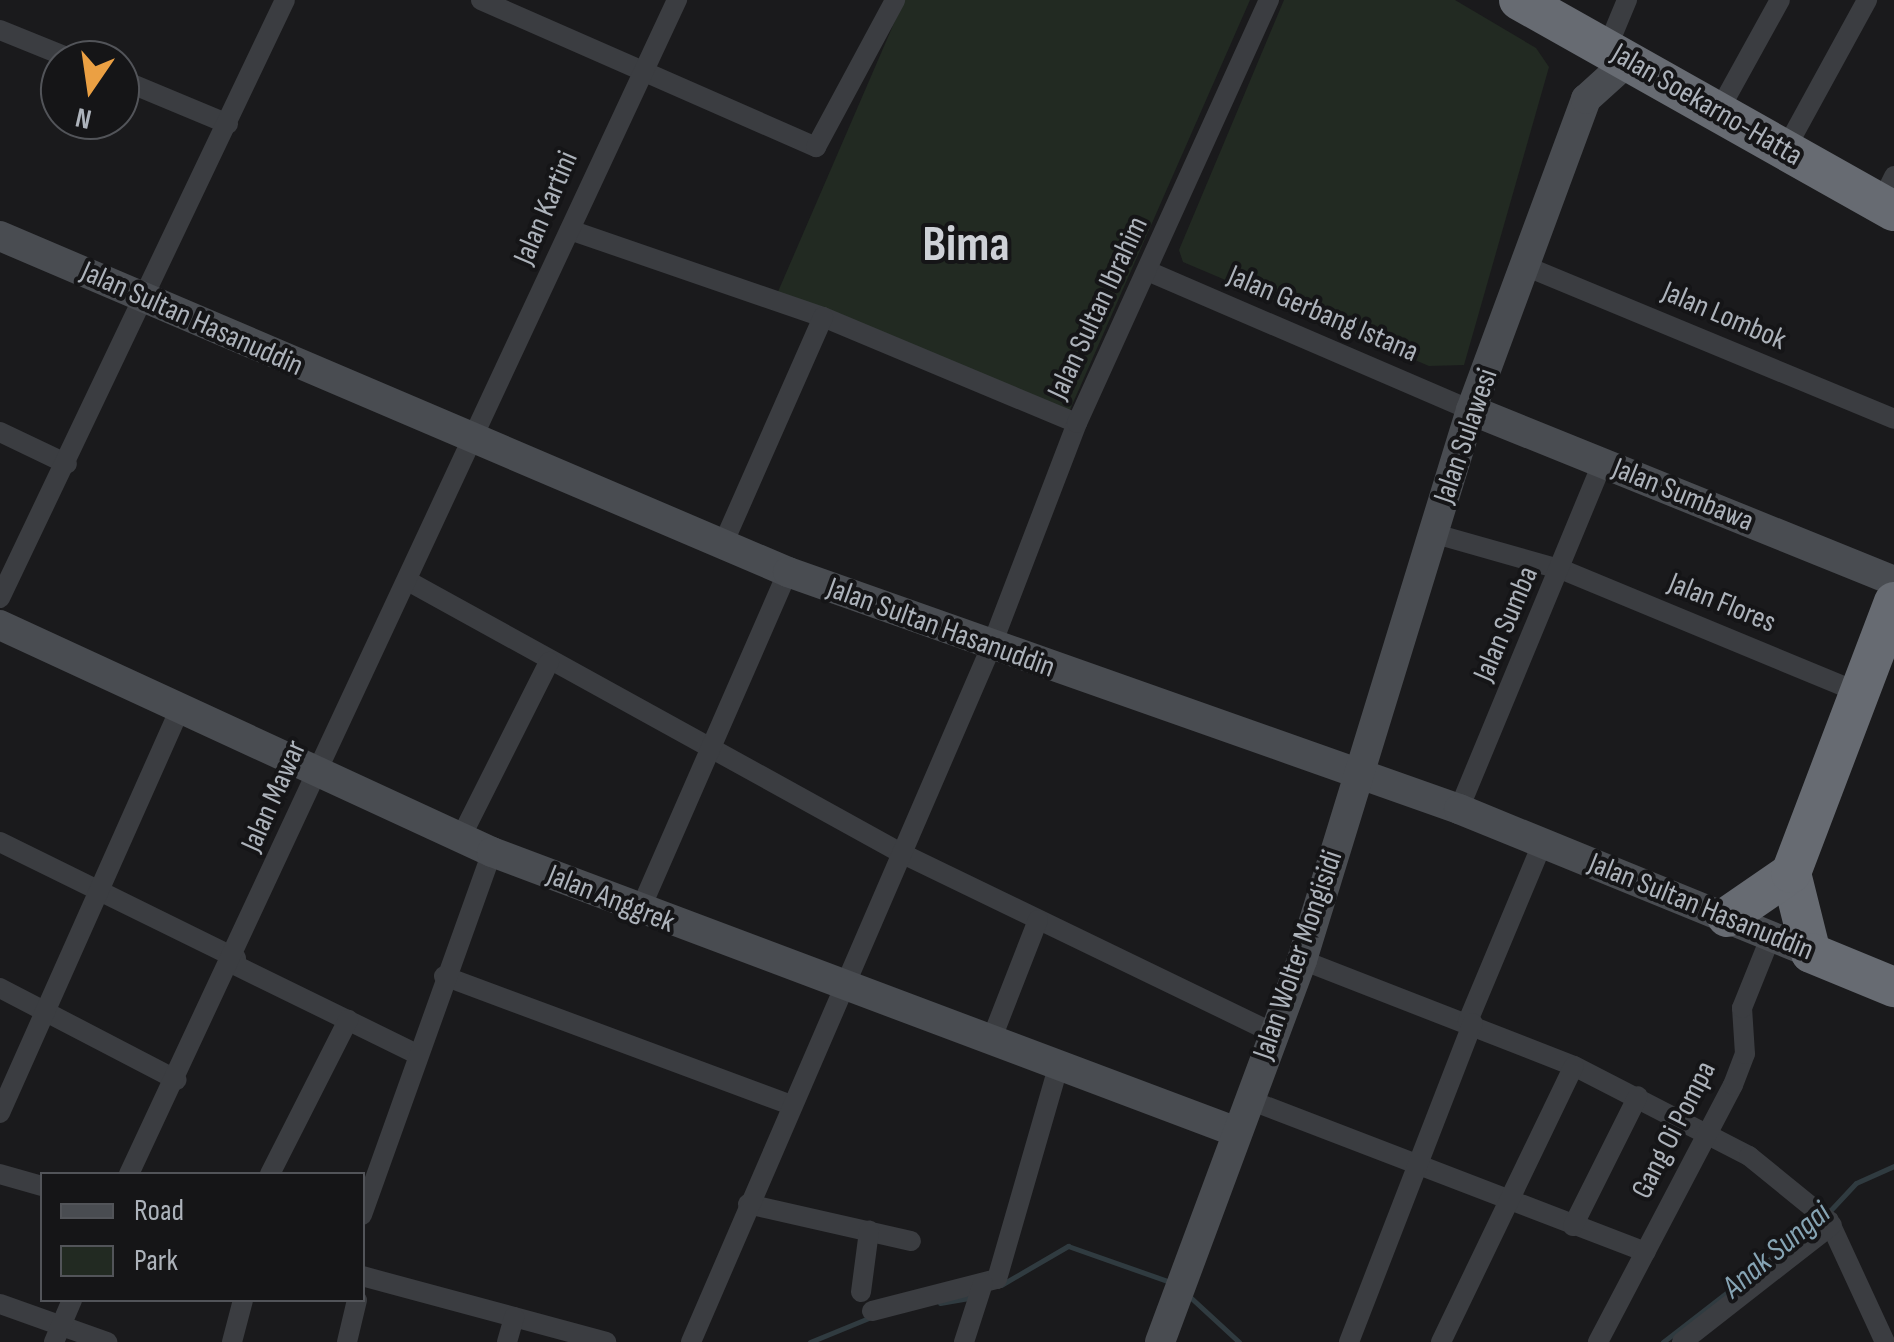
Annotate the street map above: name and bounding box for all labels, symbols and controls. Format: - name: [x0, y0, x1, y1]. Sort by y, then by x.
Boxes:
- street label: Jalan Soekarno-Hatta: [1605, 36, 1809, 174]
- north arrow: [40, 40, 140, 140]
- text: N: [73, 100, 95, 136]
- street label: Jalan Kartini: [506, 146, 586, 270]
- street label: Jalan Sultan Ibrahim: [1040, 211, 1156, 405]
- district label: Bima: [922, 216, 1010, 276]
- street label: Jalan Sultan Hasanuddin: [75, 254, 309, 384]
- street label: Jalan Gerbang Istana: [1222, 258, 1424, 370]
- street label: Jalan Lombok: [1657, 274, 1791, 358]
- street label: Jalan Sulawesi: [1426, 364, 1506, 508]
- street label: Jalan Sumbawa: [1607, 450, 1759, 540]
- street label: Jalan Sumba: [1466, 561, 1546, 687]
- street label: Jalan Flores: [1663, 565, 1781, 641]
- street label: Jalan Sultan Hasanuddin: [822, 570, 1060, 686]
- street label: Jalan Mawar: [234, 735, 314, 857]
- street label: Jalan Sultan Hasanuddin: [1583, 845, 1819, 969]
- street label: Jalan Wolter Mongisidi: [1245, 846, 1351, 1064]
- street label: Jalan Anggrek: [542, 857, 680, 941]
- street label: Gang Oi Pompa: [1624, 1055, 1724, 1205]
- legend: [40, 1172, 365, 1302]
- text: Road: [134, 1193, 184, 1229]
- water label: Anak Sungai: [1715, 1195, 1839, 1307]
- text: Park: [134, 1243, 178, 1279]

